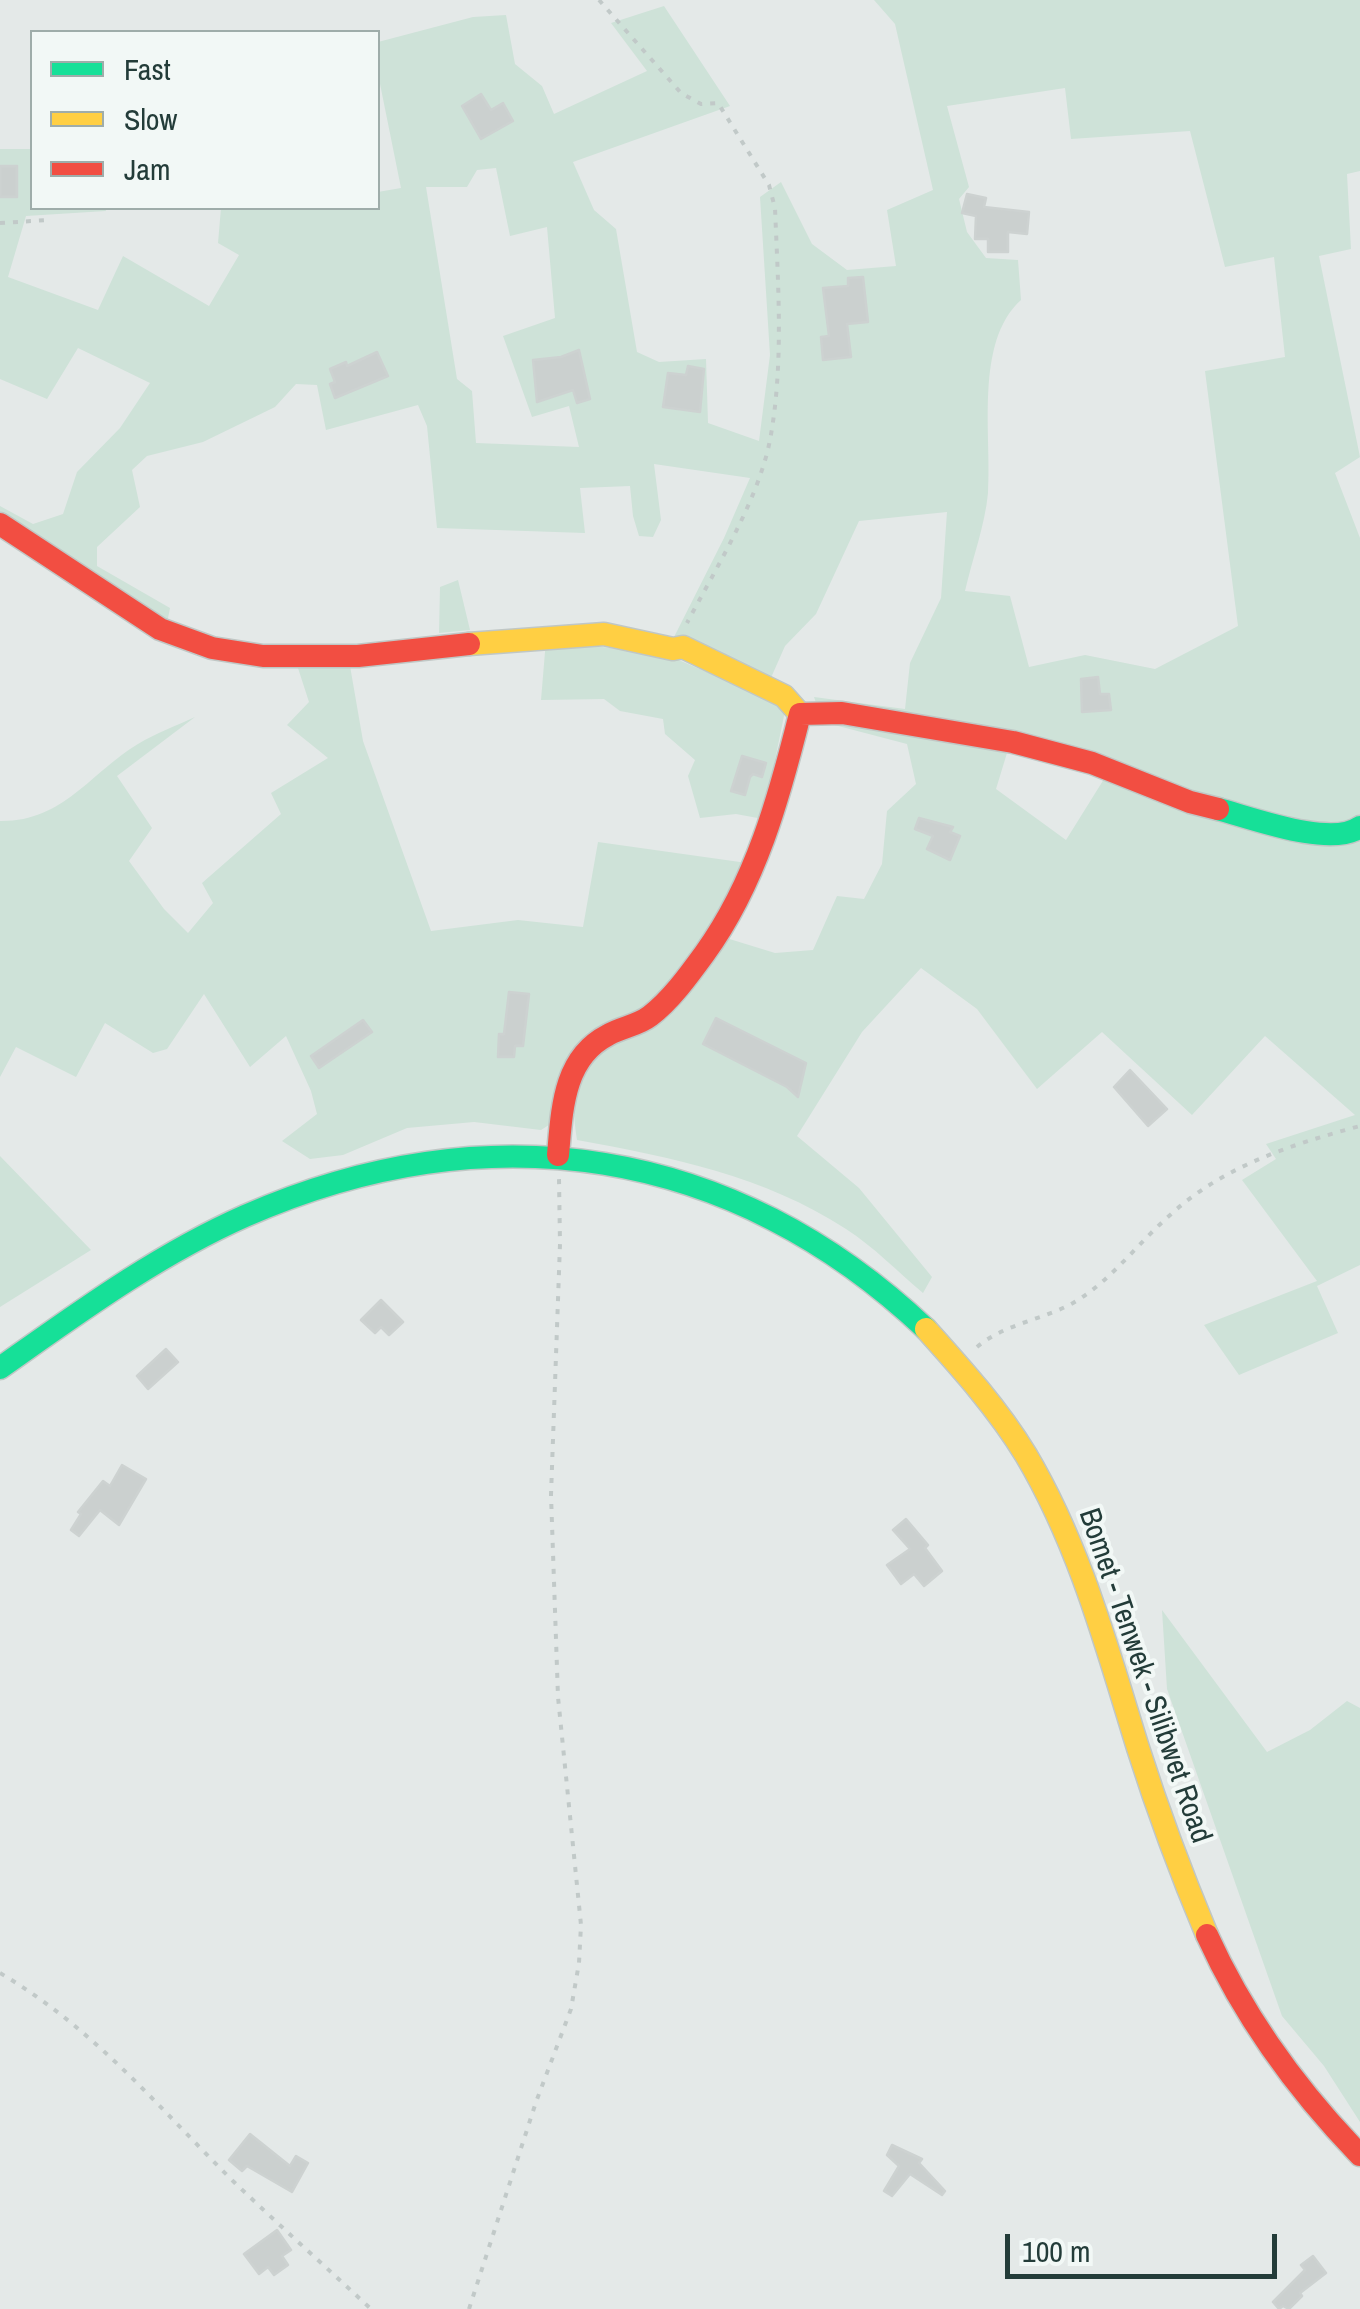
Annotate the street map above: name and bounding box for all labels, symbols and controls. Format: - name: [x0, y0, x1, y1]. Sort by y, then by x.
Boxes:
- legend: [30, 30, 380, 210]
- text: Fast: [124, 49, 171, 89]
- text: Slow: [124, 99, 177, 139]
- text: Jam: [124, 149, 170, 189]
- street label: Bomet - Tenwek - Silibwet Road: [1070, 1504, 1218, 1848]
- scale bar: [1010, 2214, 1282, 2276]
- text: 100 m: [1022, 2231, 1090, 2271]

